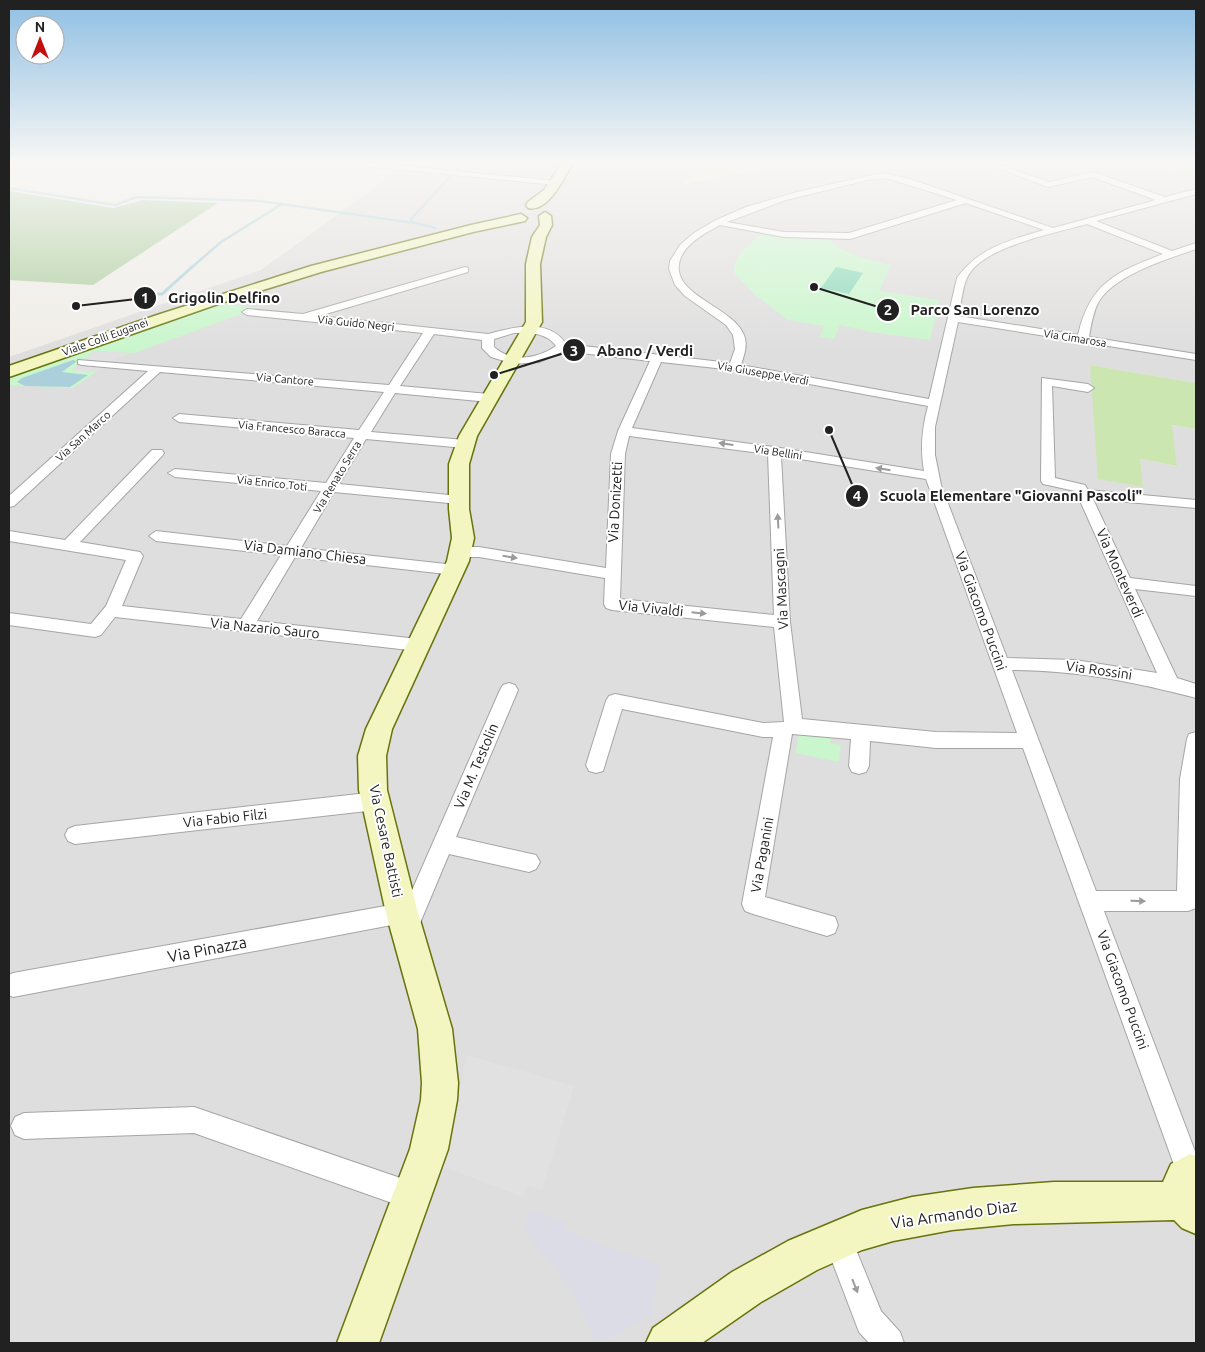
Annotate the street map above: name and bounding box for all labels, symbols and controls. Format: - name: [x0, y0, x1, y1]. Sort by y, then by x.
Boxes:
- north arrow: [15, 15, 65, 65]
- text: N: [35, 19, 45, 35]
- callout: Grigolin Delfino: [133, 283, 290, 313]
- text: 1: [141, 289, 149, 306]
- text: Grigolin Delfino: [168, 289, 280, 306]
- callout: Parco San Lorenzo: [876, 295, 1050, 325]
- text: 2: [884, 301, 892, 318]
- text: Parco San Lorenzo: [910, 301, 1040, 318]
- street label: Via Guido Negri: [317, 313, 395, 333]
- street label: Viale Colli Euganei: [60, 316, 150, 358]
- street label: Via Cimarosa: [1043, 327, 1107, 349]
- callout: Abano / Verdi: [561, 335, 703, 365]
- text: 3: [570, 342, 578, 359]
- text: Abano / Verdi: [597, 342, 693, 359]
- street label: Via Giuseppe Verdi: [716, 359, 810, 387]
- street label: Via Cantore: [256, 371, 314, 387]
- street label: Via San Marco: [53, 408, 113, 464]
- street label: Via Francesco Baracca: [238, 418, 346, 440]
- street label: Via Renato Serra: [311, 439, 363, 515]
- one-way arrow: [718, 440, 734, 448]
- street label: Via Bellini: [753, 442, 803, 462]
- street label: Via Donizetti: [605, 461, 625, 543]
- one-way arrow: [875, 464, 891, 472]
- street label: Via Enrico Toti: [236, 473, 308, 493]
- callout: Scuola Elementare "Giovanni Pascoli": [844, 481, 1152, 511]
- text: 4: [853, 487, 861, 504]
- text: Scuola Elementare "Giovanni Pascoli": [880, 487, 1142, 504]
- one-way arrow: [773, 512, 781, 528]
- street label: Via Monteverdi: [1093, 526, 1147, 620]
- street label: Via Damiano Chiesa: [243, 537, 367, 567]
- street label: Via Mascagni: [771, 548, 791, 630]
- street label: Via Giacomo Puccini: [952, 549, 1010, 673]
- one-way arrow: [502, 554, 518, 562]
- street label: Via Vivaldi: [618, 597, 684, 619]
- one-way arrow: [692, 609, 708, 617]
- street label: Via Nazario Sauro: [209, 614, 321, 642]
- street label: Via Rossini: [1065, 657, 1133, 683]
- street label: Via M. Testolin: [451, 721, 501, 811]
- street label: Via Cesare Battisti: [366, 783, 406, 899]
- street label: Via Fabio Filzi: [182, 806, 268, 830]
- street label: Via Paganini: [747, 816, 777, 894]
- one-way arrow: [1131, 897, 1147, 905]
- street label: Via Giacomo Puccini: [1094, 928, 1152, 1052]
- street label: Via Pinazza: [166, 933, 248, 965]
- street label: Via Armando Diaz: [890, 1196, 1018, 1232]
- one-way arrow: [851, 1279, 859, 1293]

